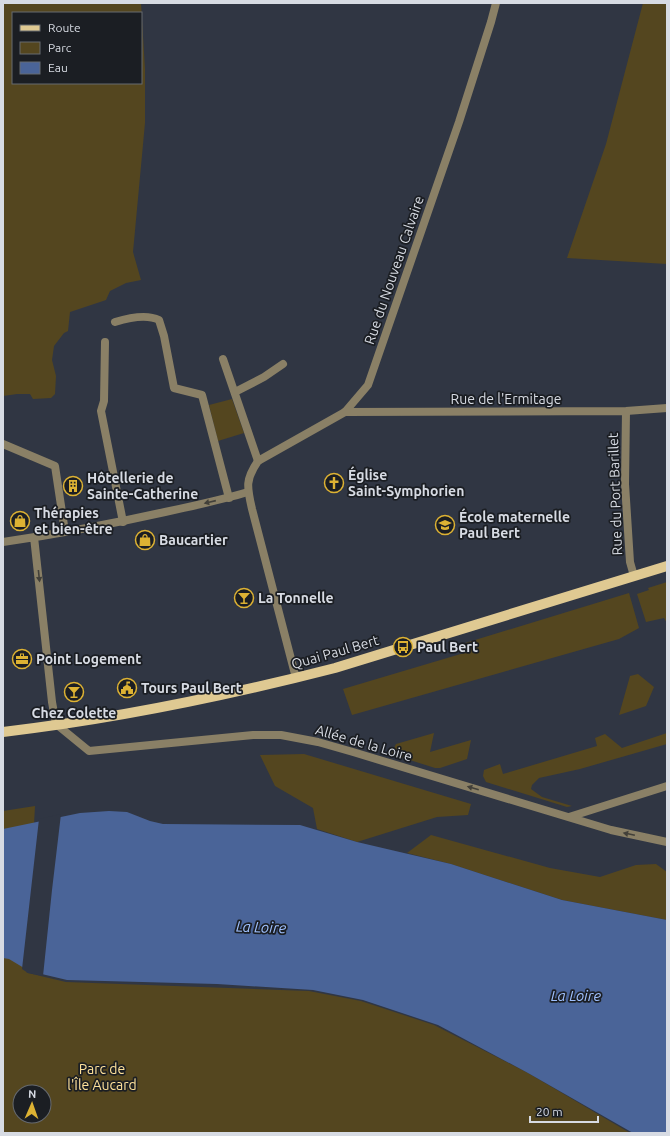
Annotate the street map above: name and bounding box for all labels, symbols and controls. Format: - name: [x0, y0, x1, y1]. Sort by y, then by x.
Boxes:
- legend: [12, 12, 142, 84]
- text: Route: [48, 21, 81, 34]
- text: Parc: [48, 41, 72, 54]
- text: Eau: [48, 61, 68, 74]
- street label: Rue du Nouveau Calvaire: [361, 194, 427, 346]
- street label: Rue de l'Ermitage: [451, 391, 561, 407]
- street label: Rue du Port Barillet: [605, 432, 625, 556]
- place label: Église Saint-Symphorien: [348, 466, 464, 499]
- place label: Hôtellerie de Sainte-Catherine: [87, 470, 198, 502]
- church icon: Église Saint-Symphorien: [323, 472, 345, 494]
- building icon: Hôtellerie de Sainte-Catherine: [62, 475, 84, 497]
- one-way arrow: [204, 500, 217, 506]
- place label: Thérapies et bien-être: [34, 505, 112, 537]
- place label: École maternelle Paul Bert: [459, 508, 570, 541]
- shop icon: Thérapies et bien-être: [9, 510, 31, 532]
- school or university icon: École maternelle Paul Bert: [434, 514, 456, 536]
- shop icon: Baucartier: [134, 529, 156, 551]
- place label: Baucartier: [159, 532, 228, 548]
- one-way arrow: [36, 570, 42, 582]
- bar icon: La Tonnelle: [233, 587, 255, 609]
- place label: La Tonnelle: [258, 590, 334, 606]
- street label: Quai Paul Bert: [289, 632, 381, 672]
- bus stop icon: Paul Bert: [392, 636, 414, 658]
- place label: Paul Bert: [417, 639, 478, 655]
- office icon: Point Logement: [11, 648, 33, 670]
- place label: Point Logement: [36, 651, 141, 667]
- public building icon: Tours Paul Bert: [116, 677, 138, 699]
- place label: Tours Paul Bert: [141, 680, 242, 696]
- bar icon: Chez Colette: [63, 681, 85, 703]
- place label: Chez Colette: [32, 705, 116, 721]
- street label: Allée de la Loire: [314, 722, 414, 764]
- one-way arrow: [467, 785, 479, 791]
- one-way arrow: [623, 830, 635, 836]
- water label: La Loire: [236, 918, 287, 936]
- water label: La Loire: [551, 987, 602, 1004]
- park label: Parc de l'Île Aucard: [67, 1061, 137, 1093]
- north arrow: [12, 1084, 52, 1124]
- text: N: [28, 1088, 37, 1100]
- scale bar: [530, 1098, 598, 1124]
- text: 20 m: [536, 1105, 563, 1118]

